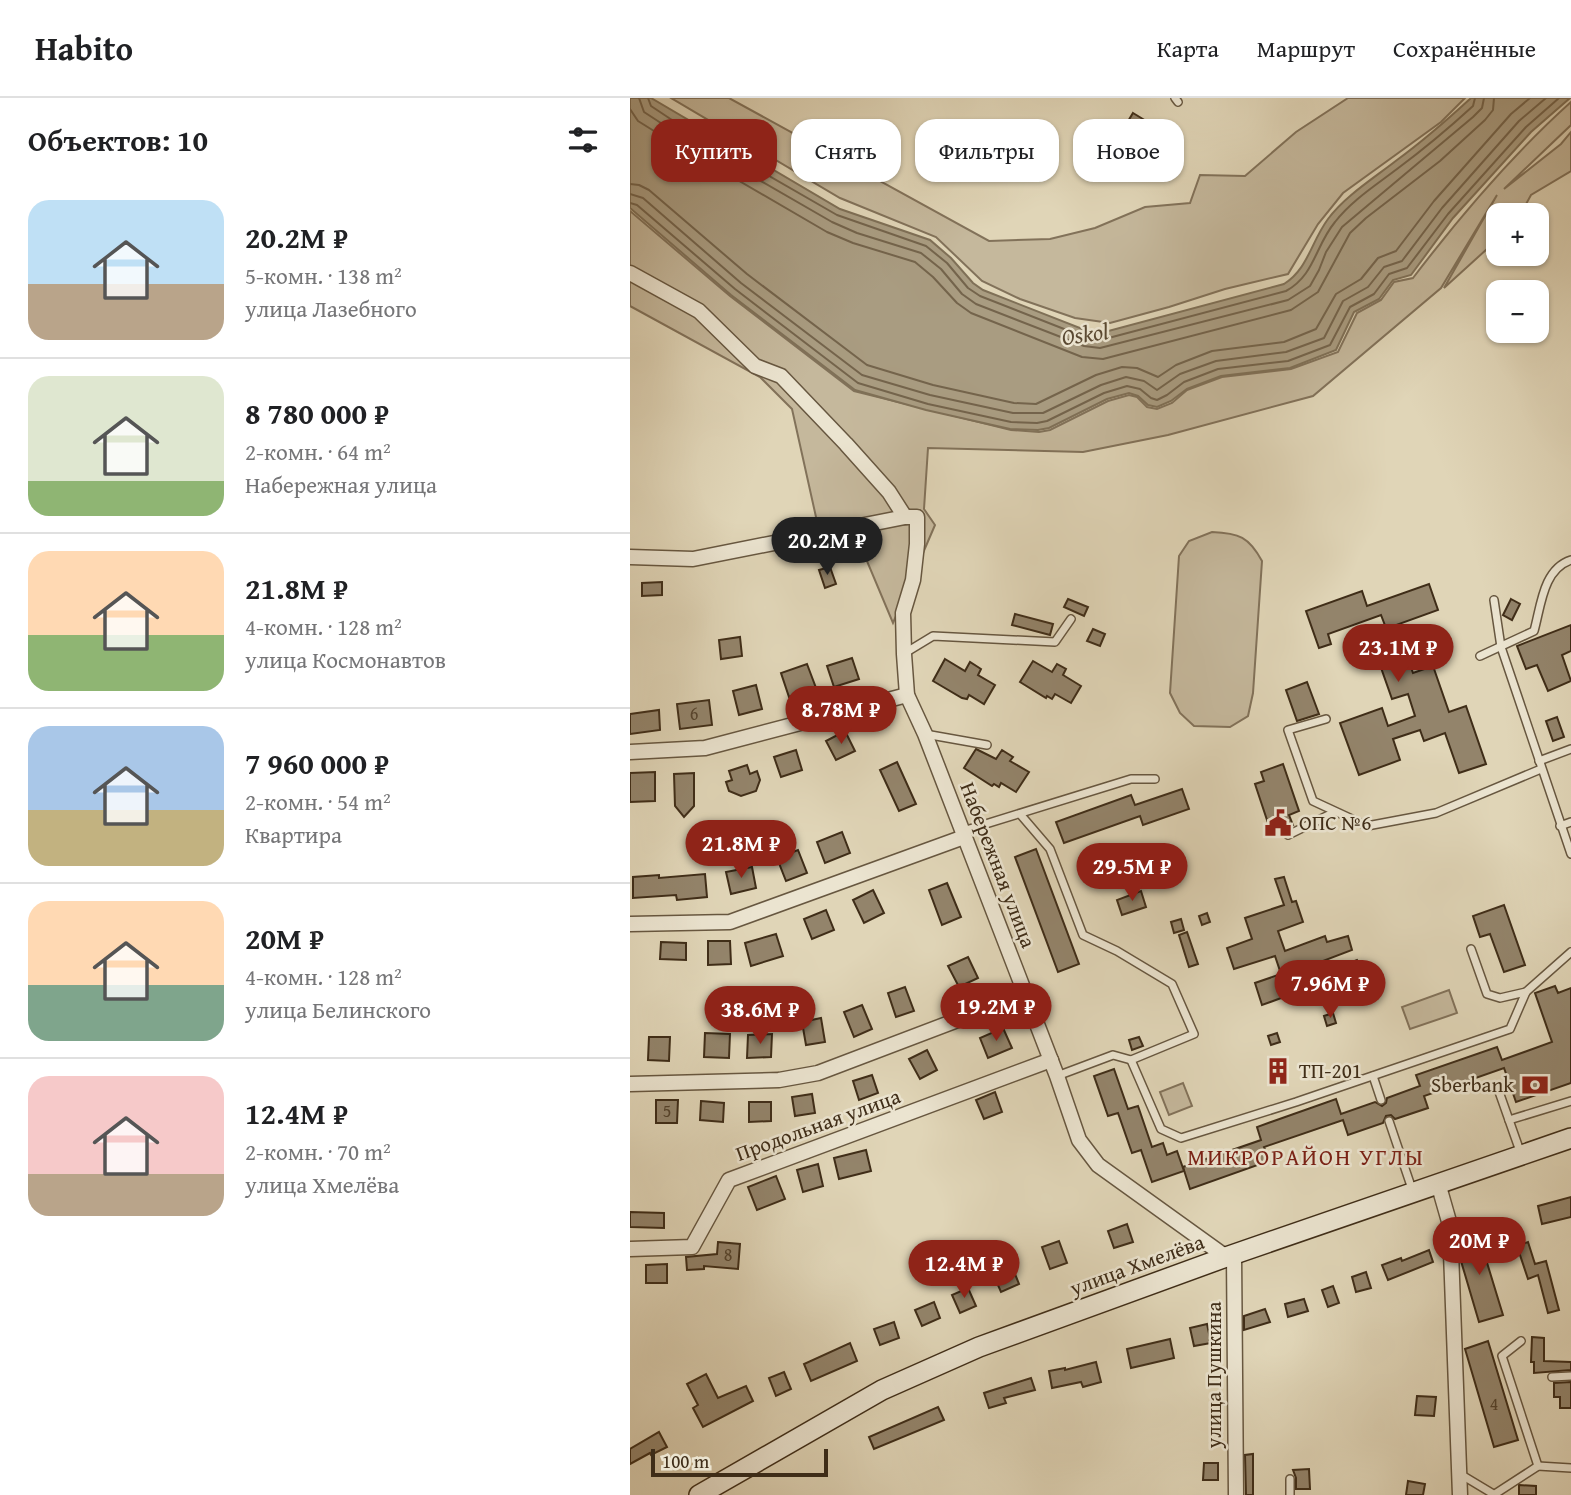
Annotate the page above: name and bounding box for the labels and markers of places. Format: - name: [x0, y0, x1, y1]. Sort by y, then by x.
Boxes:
- pin: 20.2M ₽: [762, 518, 892, 577]
- pin: 23.1M ₽: [1333, 624, 1463, 684]
- pin: 8.78M ₽: [776, 686, 906, 746]
- place label: ОПС №6: [1299, 807, 1371, 838]
- public building icon: ОПС №6: [1263, 808, 1293, 838]
- pin: 21.8M ₽: [676, 820, 806, 880]
- pin: 29.5M ₽: [1067, 844, 1197, 903]
- pin: 7.96M ₽: [1265, 960, 1395, 1020]
- pin: 19.2M ₽: [931, 984, 1061, 1043]
- pin: 38.6M ₽: [695, 986, 825, 1046]
- place label: ТП-201: [1299, 1055, 1362, 1086]
- building icon: ТП-201: [1263, 1056, 1293, 1086]
- place label: Sberbank: [1431, 1069, 1514, 1100]
- bank icon: Sberbank: [1520, 1070, 1550, 1100]
- pin: 20M ₽: [1430, 1218, 1528, 1277]
- pin: 12.4M ₽: [899, 1240, 1029, 1300]

